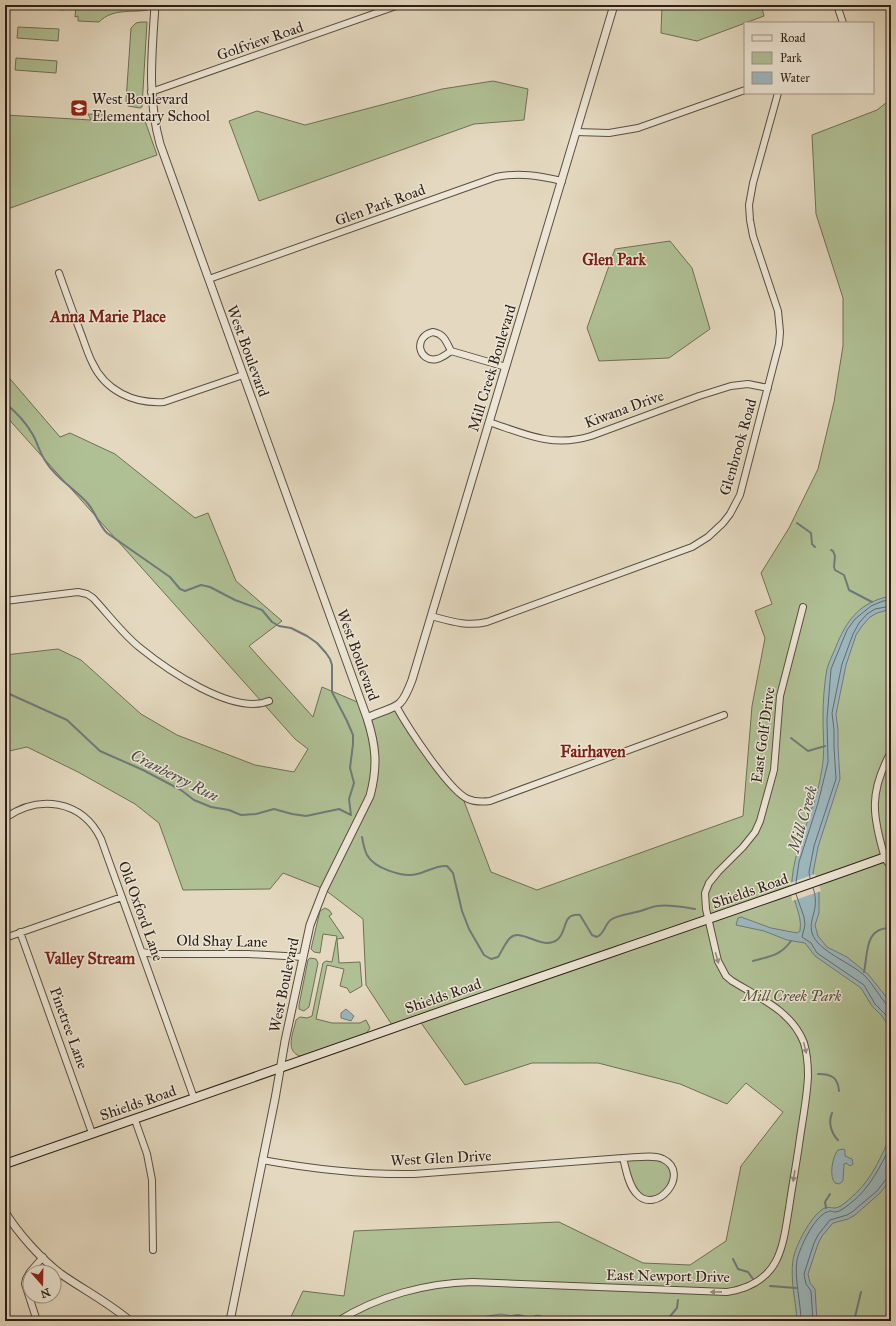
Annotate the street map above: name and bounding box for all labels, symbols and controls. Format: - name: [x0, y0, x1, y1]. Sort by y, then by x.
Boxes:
- street label: Golfview Road: [214, 18, 306, 64]
- legend: [744, 22, 874, 94]
- text: Road: [780, 31, 806, 45]
- text: Park: [780, 51, 802, 65]
- text: Water: [780, 71, 810, 85]
- place label: West Boulevard Elementary School: [92, 90, 211, 125]
- school or university icon: West Boulevard Elementary School: [69, 98, 89, 118]
- street label: Glen Park Road: [332, 180, 428, 230]
- district label: Glen Park: [582, 250, 646, 269]
- street label: Mill Creek Boulevard: [464, 302, 520, 434]
- street label: West Boulevard: [223, 303, 273, 400]
- district label: Anna Marie Place: [49, 307, 166, 326]
- street label: Kiwana Drive: [582, 386, 666, 432]
- street label: Glenbrook Road: [716, 396, 760, 497]
- street label: West Boulevard: [333, 607, 383, 704]
- street label: East Golf Drive: [747, 686, 779, 784]
- district label: Fairhaven: [560, 742, 626, 761]
- water label: Cranberry Run: [128, 745, 222, 806]
- water label: Mill Creek: [783, 784, 821, 857]
- street label: Old Oxford Lane: [115, 859, 167, 963]
- street label: Shields Road: [709, 869, 791, 912]
- street label: Old Shay Lane: [176, 931, 268, 951]
- street label: West Boulevard: [265, 936, 303, 1034]
- district label: Valley Stream: [44, 949, 136, 969]
- one-way arrow: [714, 952, 720, 964]
- street label: Shields Road: [402, 974, 484, 1017]
- street label: Pinetree Lane: [46, 985, 92, 1071]
- park label: Mill Creek Park: [741, 987, 842, 1005]
- one-way arrow: [802, 1042, 808, 1054]
- street label: Shields Road: [97, 1081, 179, 1124]
- street label: West Glen Drive: [390, 1146, 492, 1170]
- one-way arrow: [791, 1170, 797, 1183]
- north arrow: [22, 1264, 62, 1304]
- street label: East Newport Drive: [606, 1266, 730, 1286]
- text: N: [38, 1285, 52, 1301]
- one-way arrow: [709, 1289, 722, 1295]

